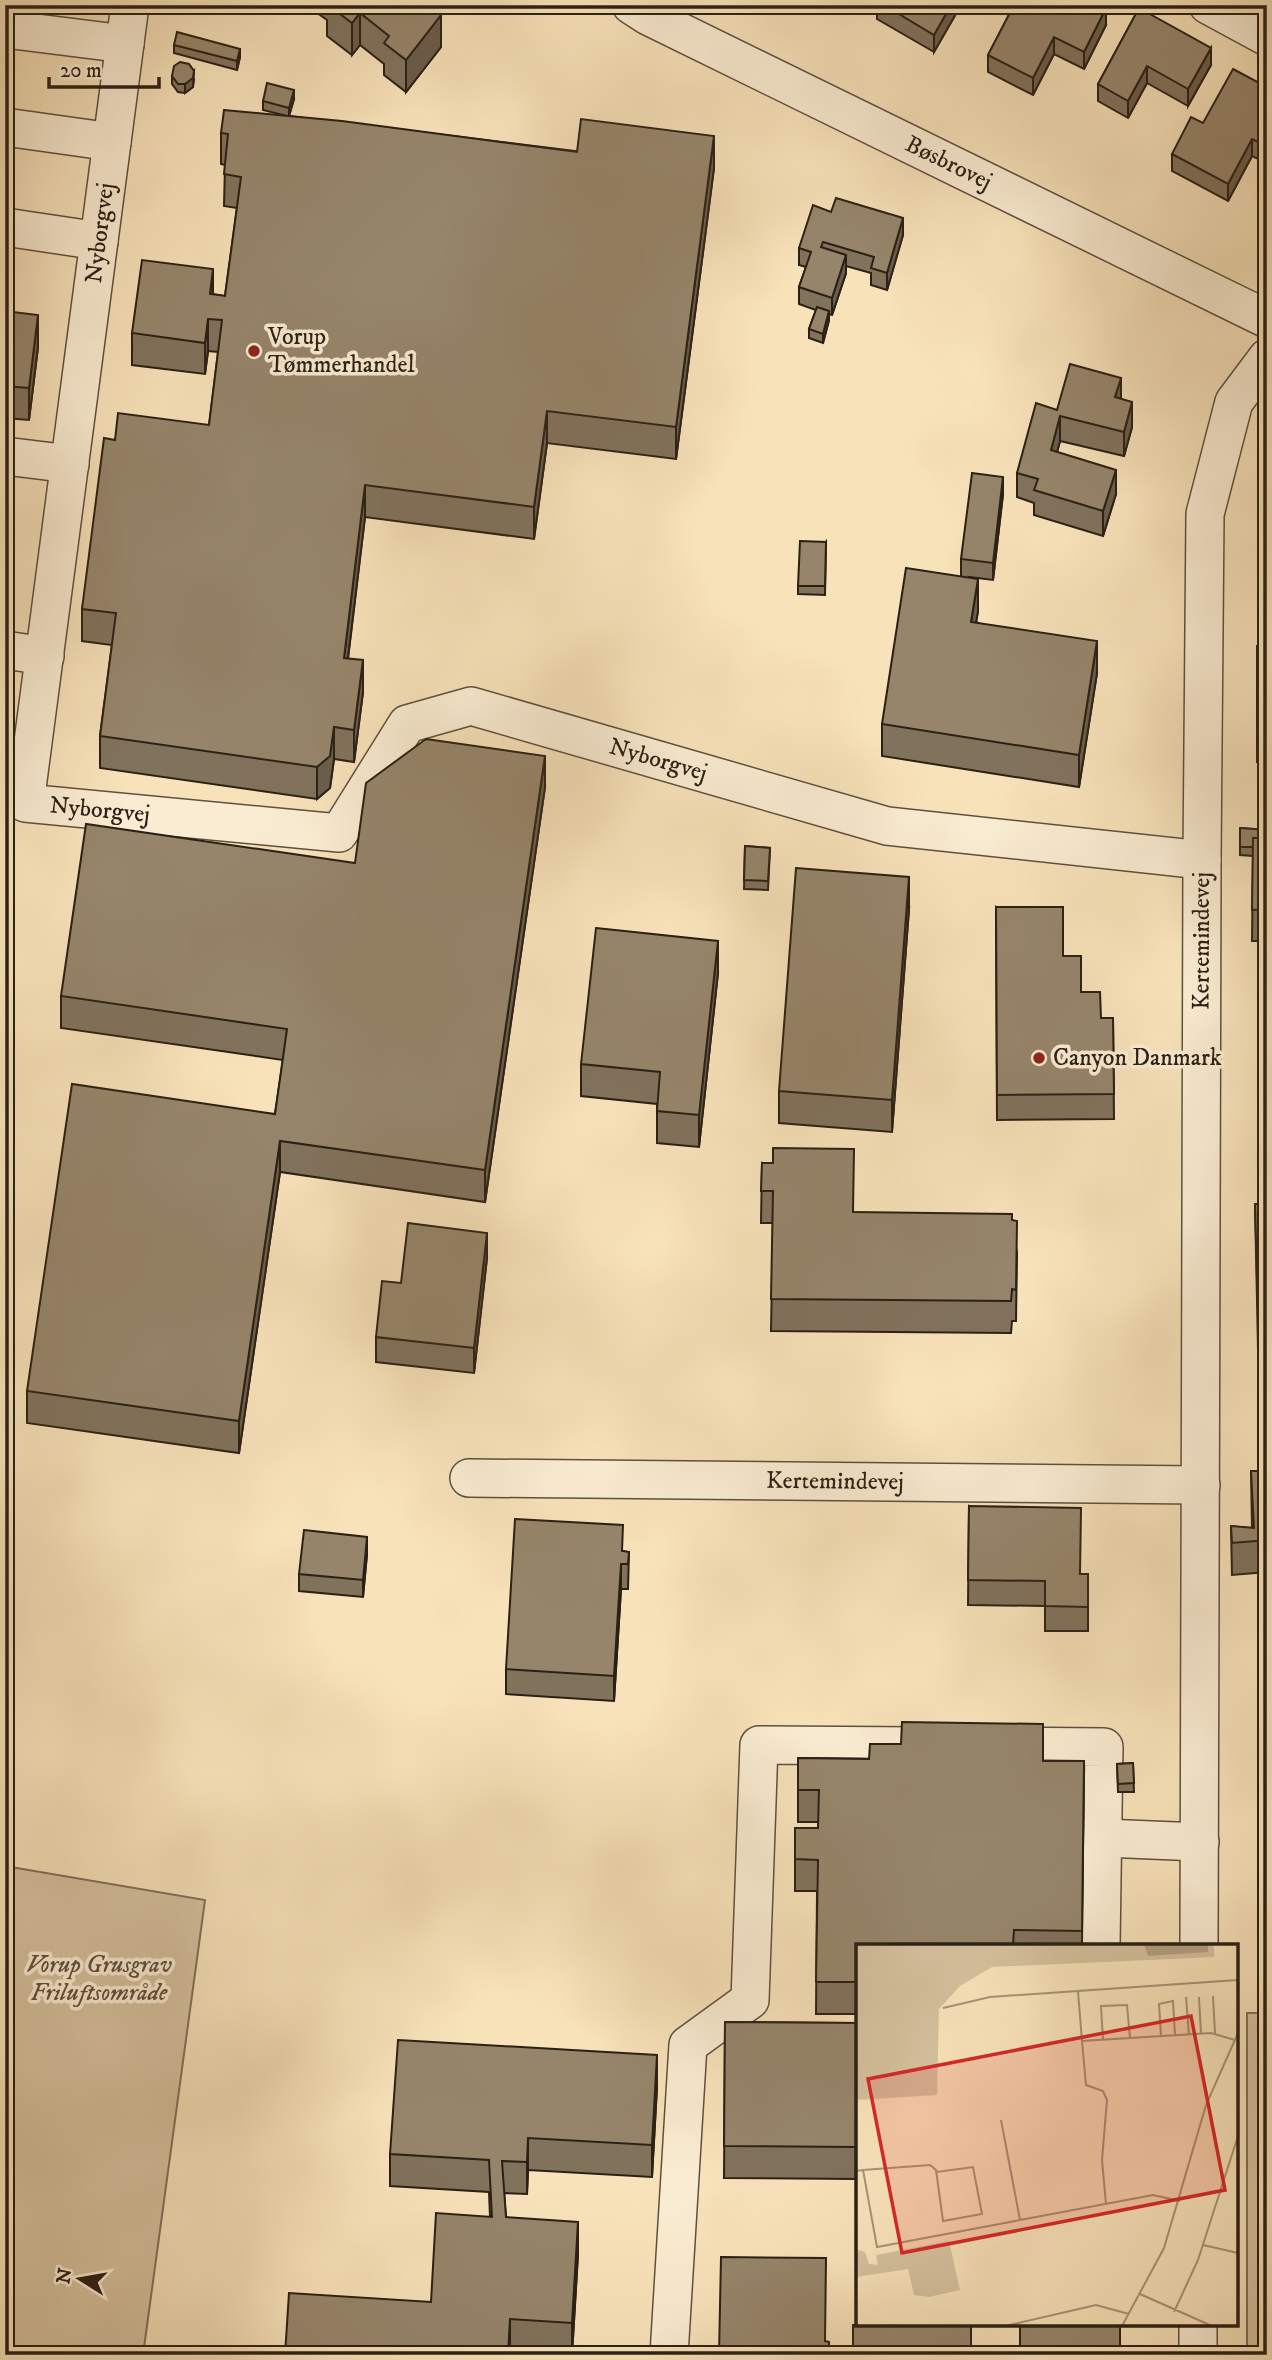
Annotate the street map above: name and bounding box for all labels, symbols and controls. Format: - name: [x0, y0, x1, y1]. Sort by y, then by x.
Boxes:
- scale bar: [49, 46, 159, 90]
- text: 20 m: [60, 58, 102, 84]
- street label: Bøsbrovej: [900, 129, 997, 197]
- street label: Nyborgvej: [79, 181, 121, 285]
- place label: Vorup Tømmerhandel: [267, 322, 415, 380]
- marker: Vorup Tømmerhandel: [246, 343, 262, 359]
- street label: Nyborgvej: [605, 732, 711, 788]
- street label: Nyborgvej: [48, 790, 151, 830]
- street label: Kertemindevej: [1187, 872, 1217, 1010]
- place label: Canyon Danmark: [1053, 1043, 1222, 1073]
- marker: Canyon Danmark: [1031, 1050, 1047, 1066]
- street label: Kertemindevej: [766, 1466, 904, 1497]
- inset map: [856, 1944, 1237, 2325]
- park label: Vorup Grusgrav Friluftsområde: [26, 1950, 172, 2008]
- north arrow: [46, 2244, 116, 2314]
- text: N: [52, 2266, 78, 2286]

